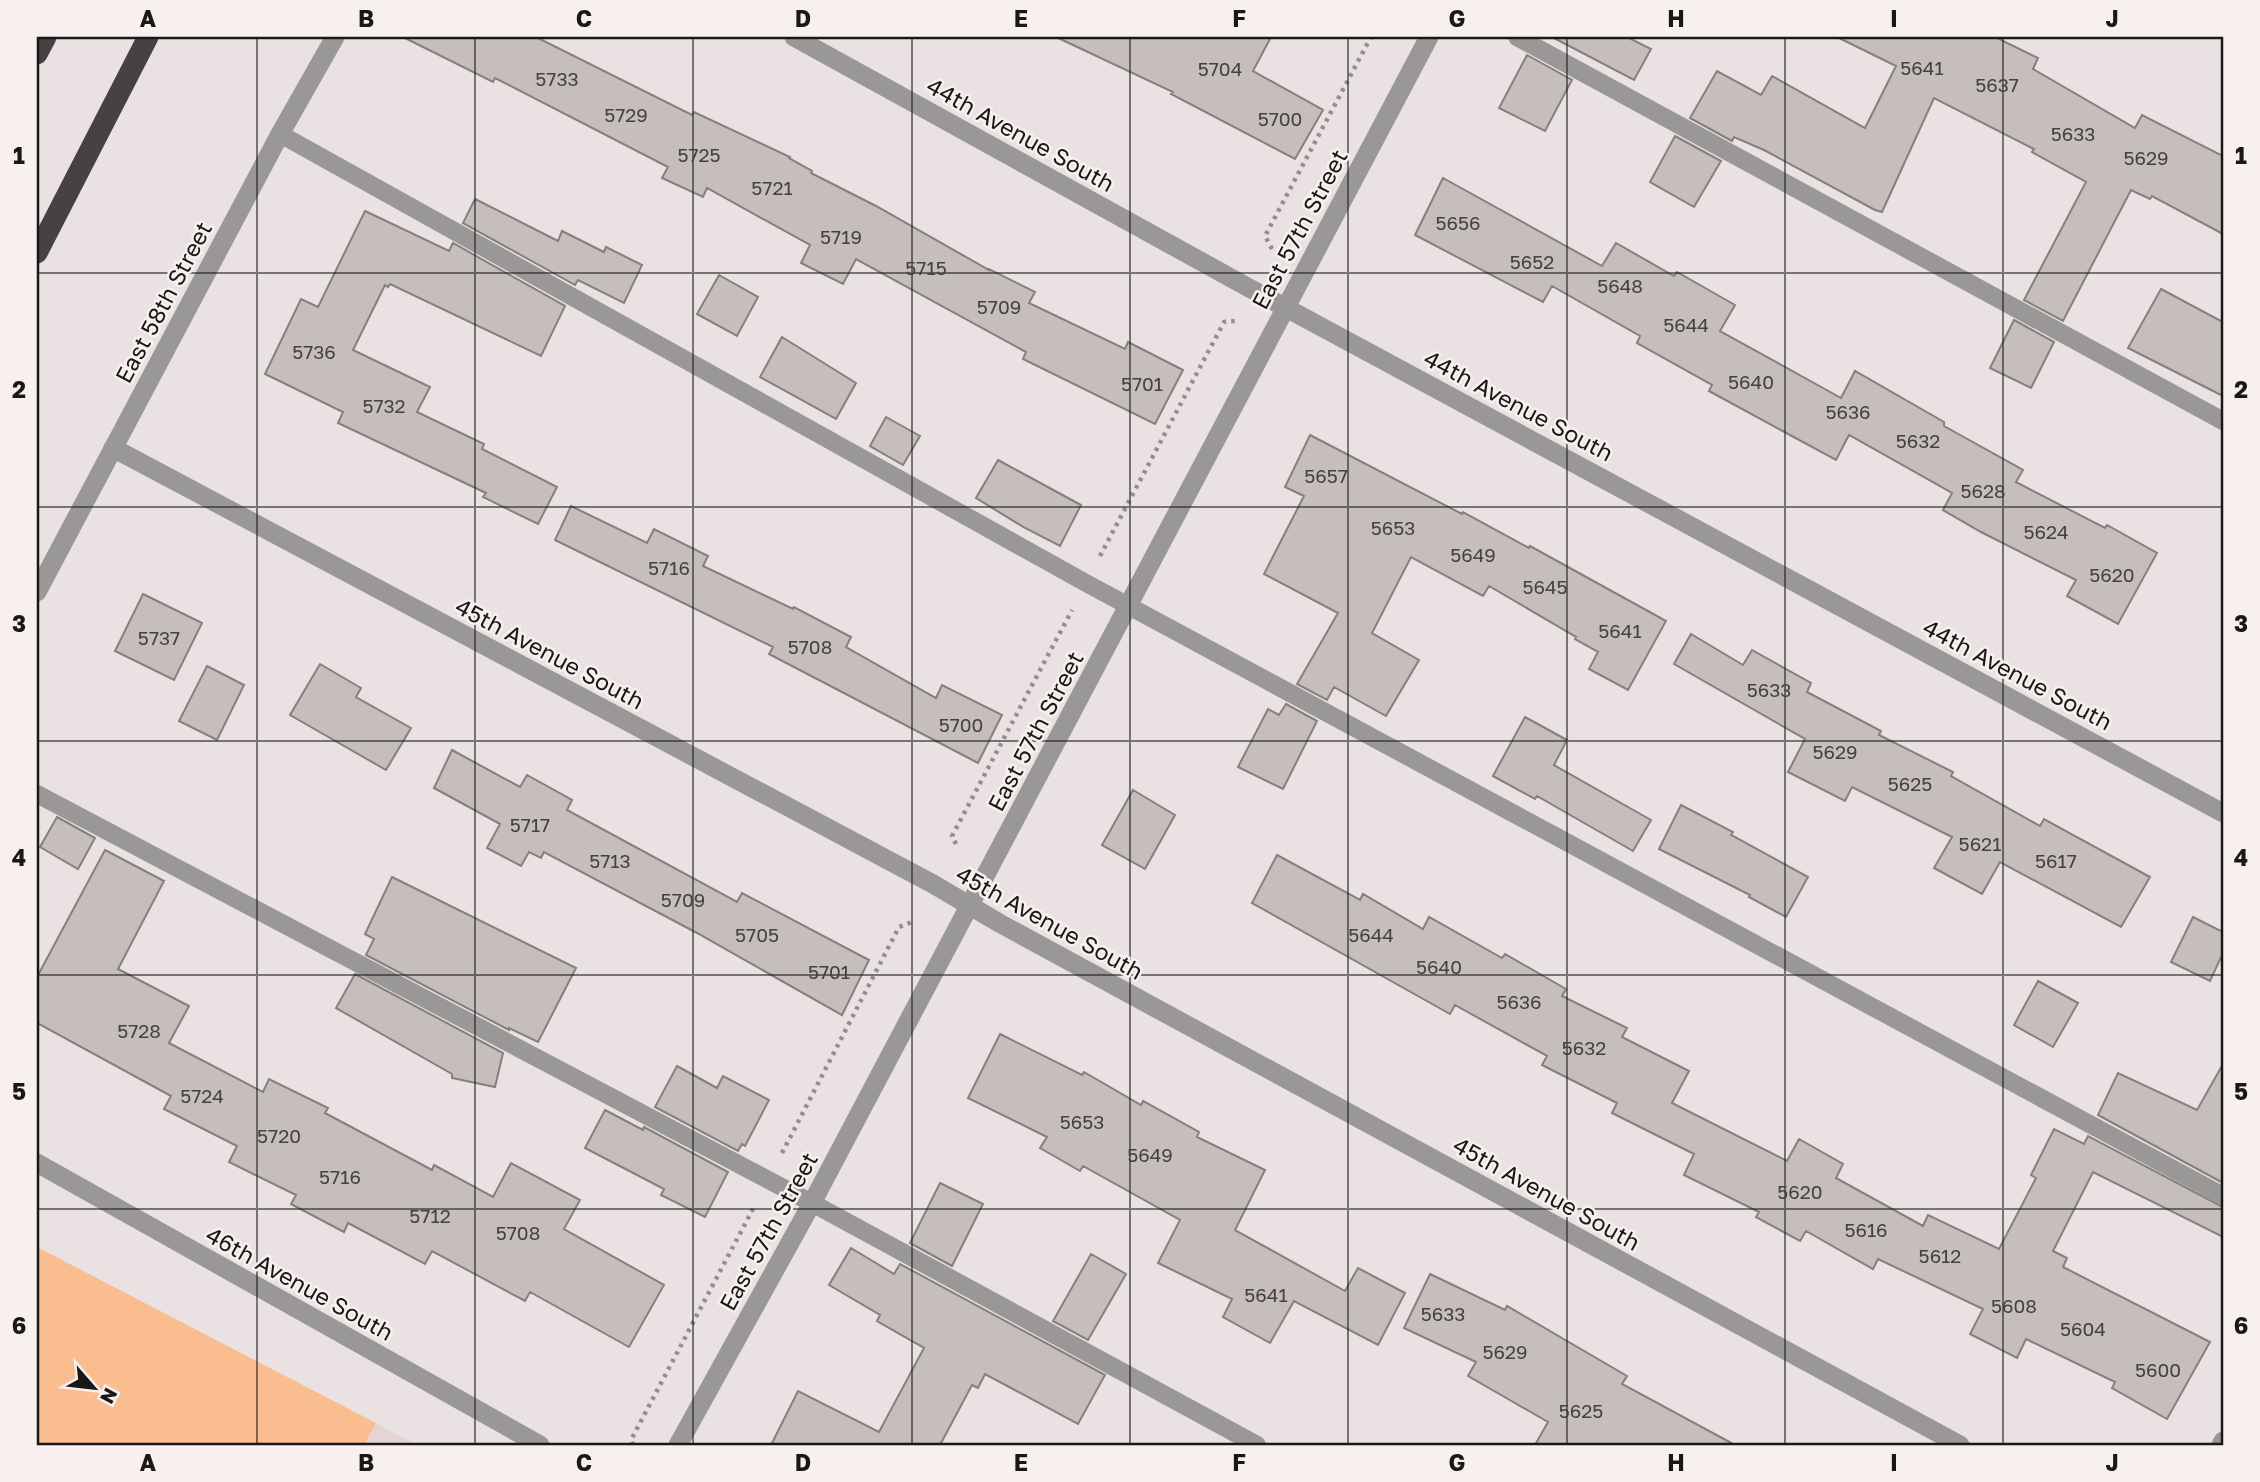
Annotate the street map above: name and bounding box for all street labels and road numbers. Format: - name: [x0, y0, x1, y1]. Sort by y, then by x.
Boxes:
- street label: 44th Avenue South: [922, 71, 1120, 197]
- street label: East 57th Street: [1245, 144, 1353, 314]
- street label: East 58th Street: [109, 217, 217, 387]
- street label: 44th Avenue South: [1420, 343, 1618, 467]
- street label: 45th Avenue South: [451, 592, 649, 714]
- street label: 44th Avenue South: [1919, 612, 2117, 736]
- street label: East 57th Street: [981, 646, 1089, 816]
- street label: 45th Avenue South: [952, 859, 1148, 985]
- street label: 45th Avenue South: [1449, 1130, 1645, 1256]
- street label: East 57th Street: [713, 1147, 823, 1315]
- street label: 46th Avenue South: [201, 1220, 399, 1346]

